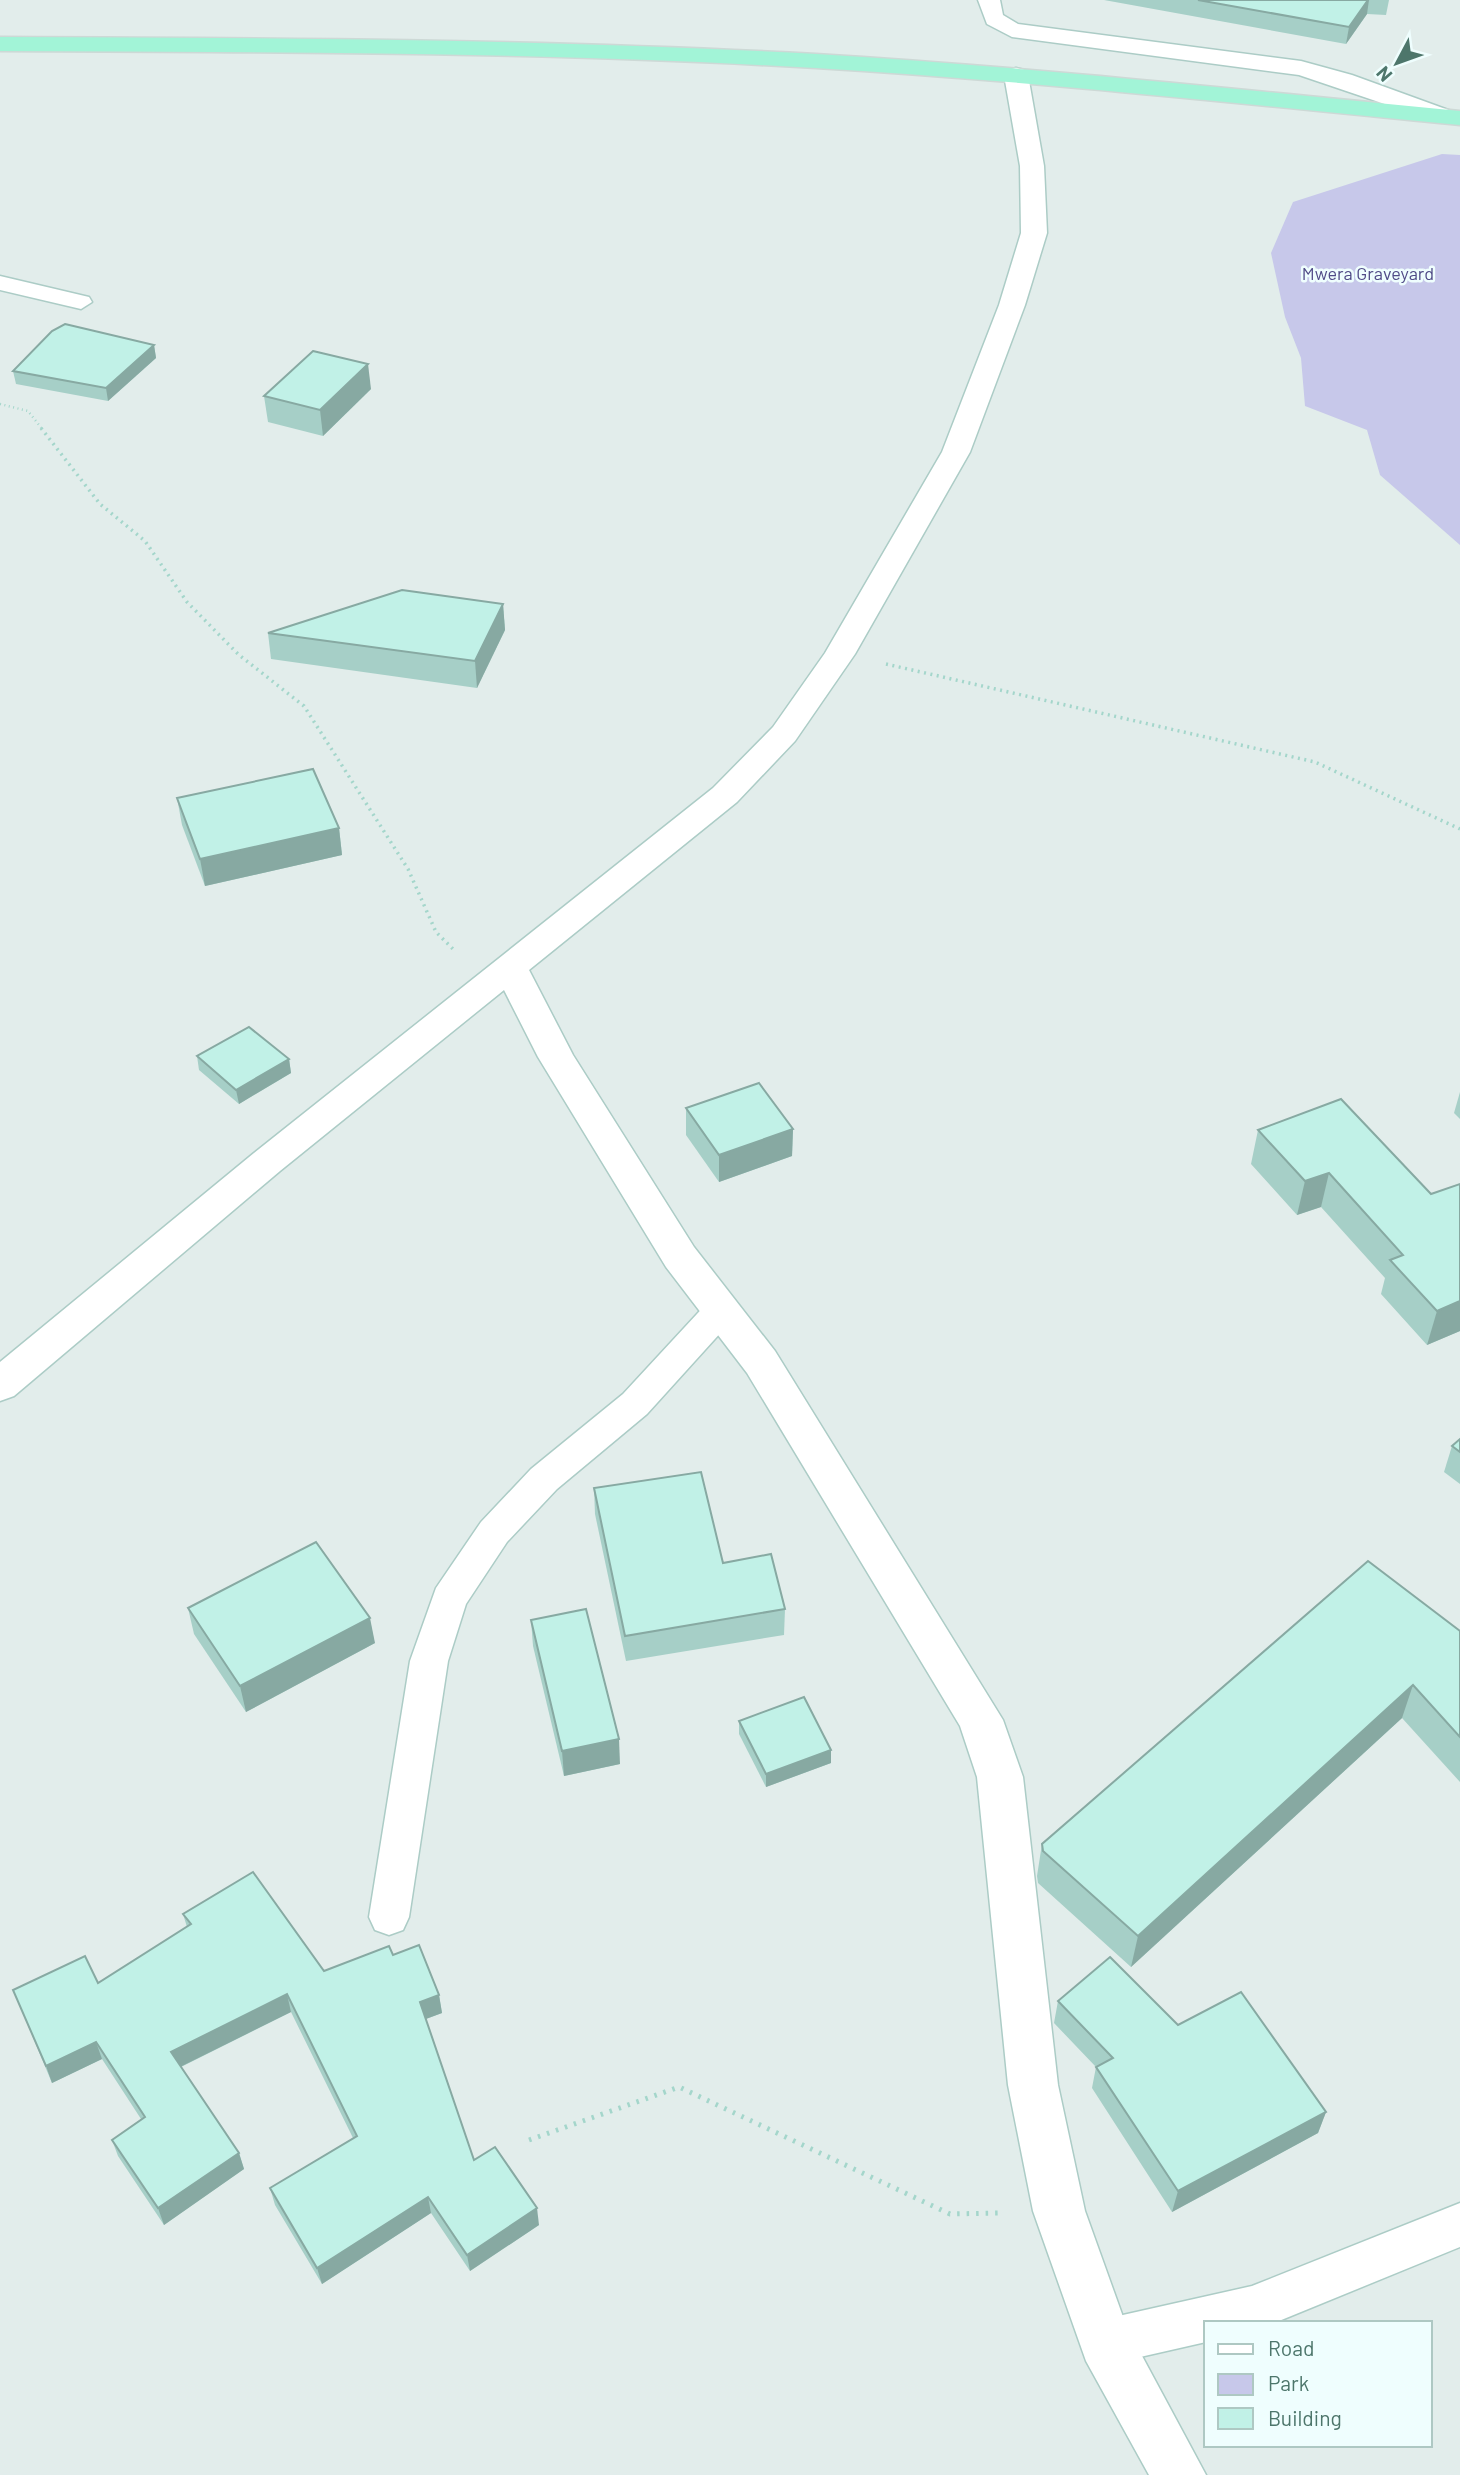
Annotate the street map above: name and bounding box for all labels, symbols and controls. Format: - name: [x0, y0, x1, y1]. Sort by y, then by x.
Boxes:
- north arrow: [1362, 28, 1432, 98]
- text: N: [1371, 62, 1397, 87]
- park label: Mwera Graveyard: [1302, 262, 1434, 284]
- legend: [1204, 2321, 1432, 2447]
- text: Road: [1268, 2335, 1314, 2360]
- text: Park: [1268, 2370, 1309, 2395]
- text: Building: [1268, 2405, 1342, 2430]

